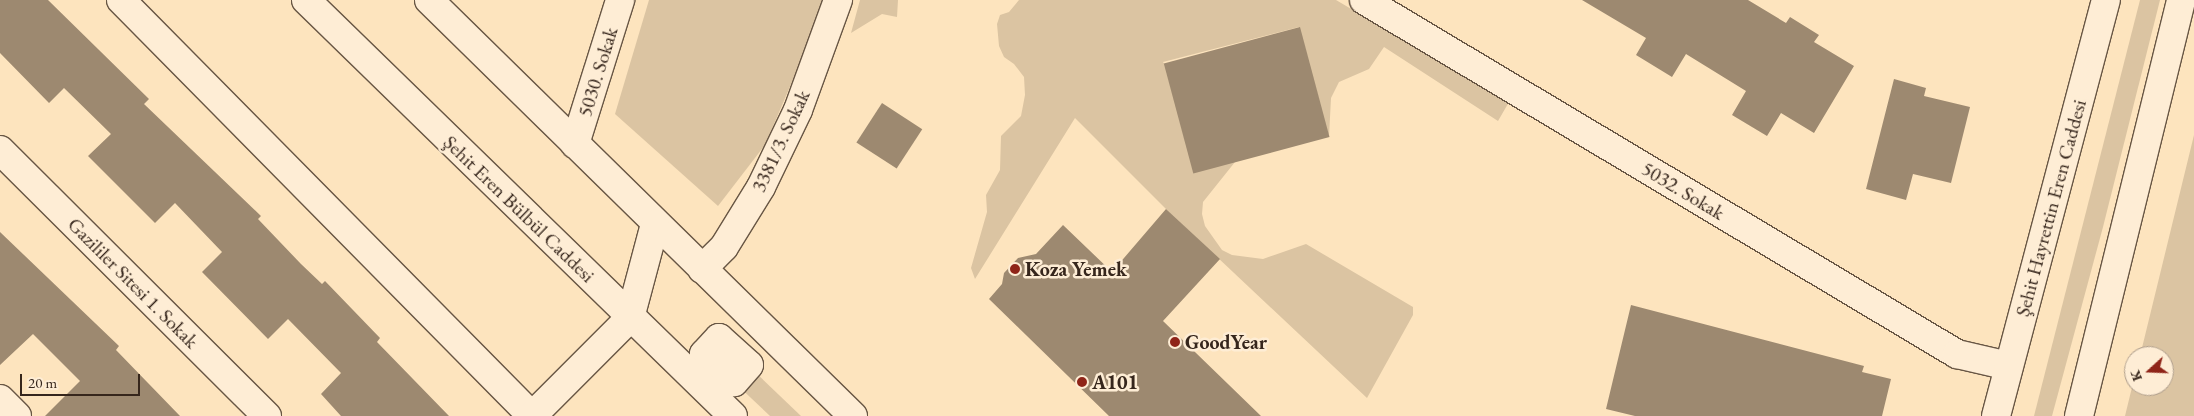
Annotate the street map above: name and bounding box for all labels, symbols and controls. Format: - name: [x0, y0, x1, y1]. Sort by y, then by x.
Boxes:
- street label: 5030. Sokak: [573, 24, 623, 120]
- street label: 3381/3. Sokak: [747, 86, 815, 196]
- street label: Şehit Hayrettin Eren Caddesi: [2010, 97, 2092, 319]
- street label: Şehit Eren Bülbül Caddesi: [438, 130, 600, 288]
- street label: 5032. Sokak: [1637, 157, 1729, 225]
- street label: Gazililer Sitesi 1. Sokak: [63, 213, 203, 353]
- place label: Koza Yemek: [1025, 257, 1127, 281]
- marker: Koza Yemek: [1009, 263, 1021, 275]
- place label: GoodYear: [1185, 330, 1267, 354]
- marker: GoodYear: [1169, 336, 1181, 348]
- north arrow: [2124, 346, 2174, 396]
- scale bar: [22, 364, 142, 396]
- text: K: [2126, 368, 2146, 384]
- place label: A101: [1092, 370, 1138, 394]
- text: 20 m: [28, 373, 57, 392]
- marker: A101: [1076, 376, 1088, 388]

